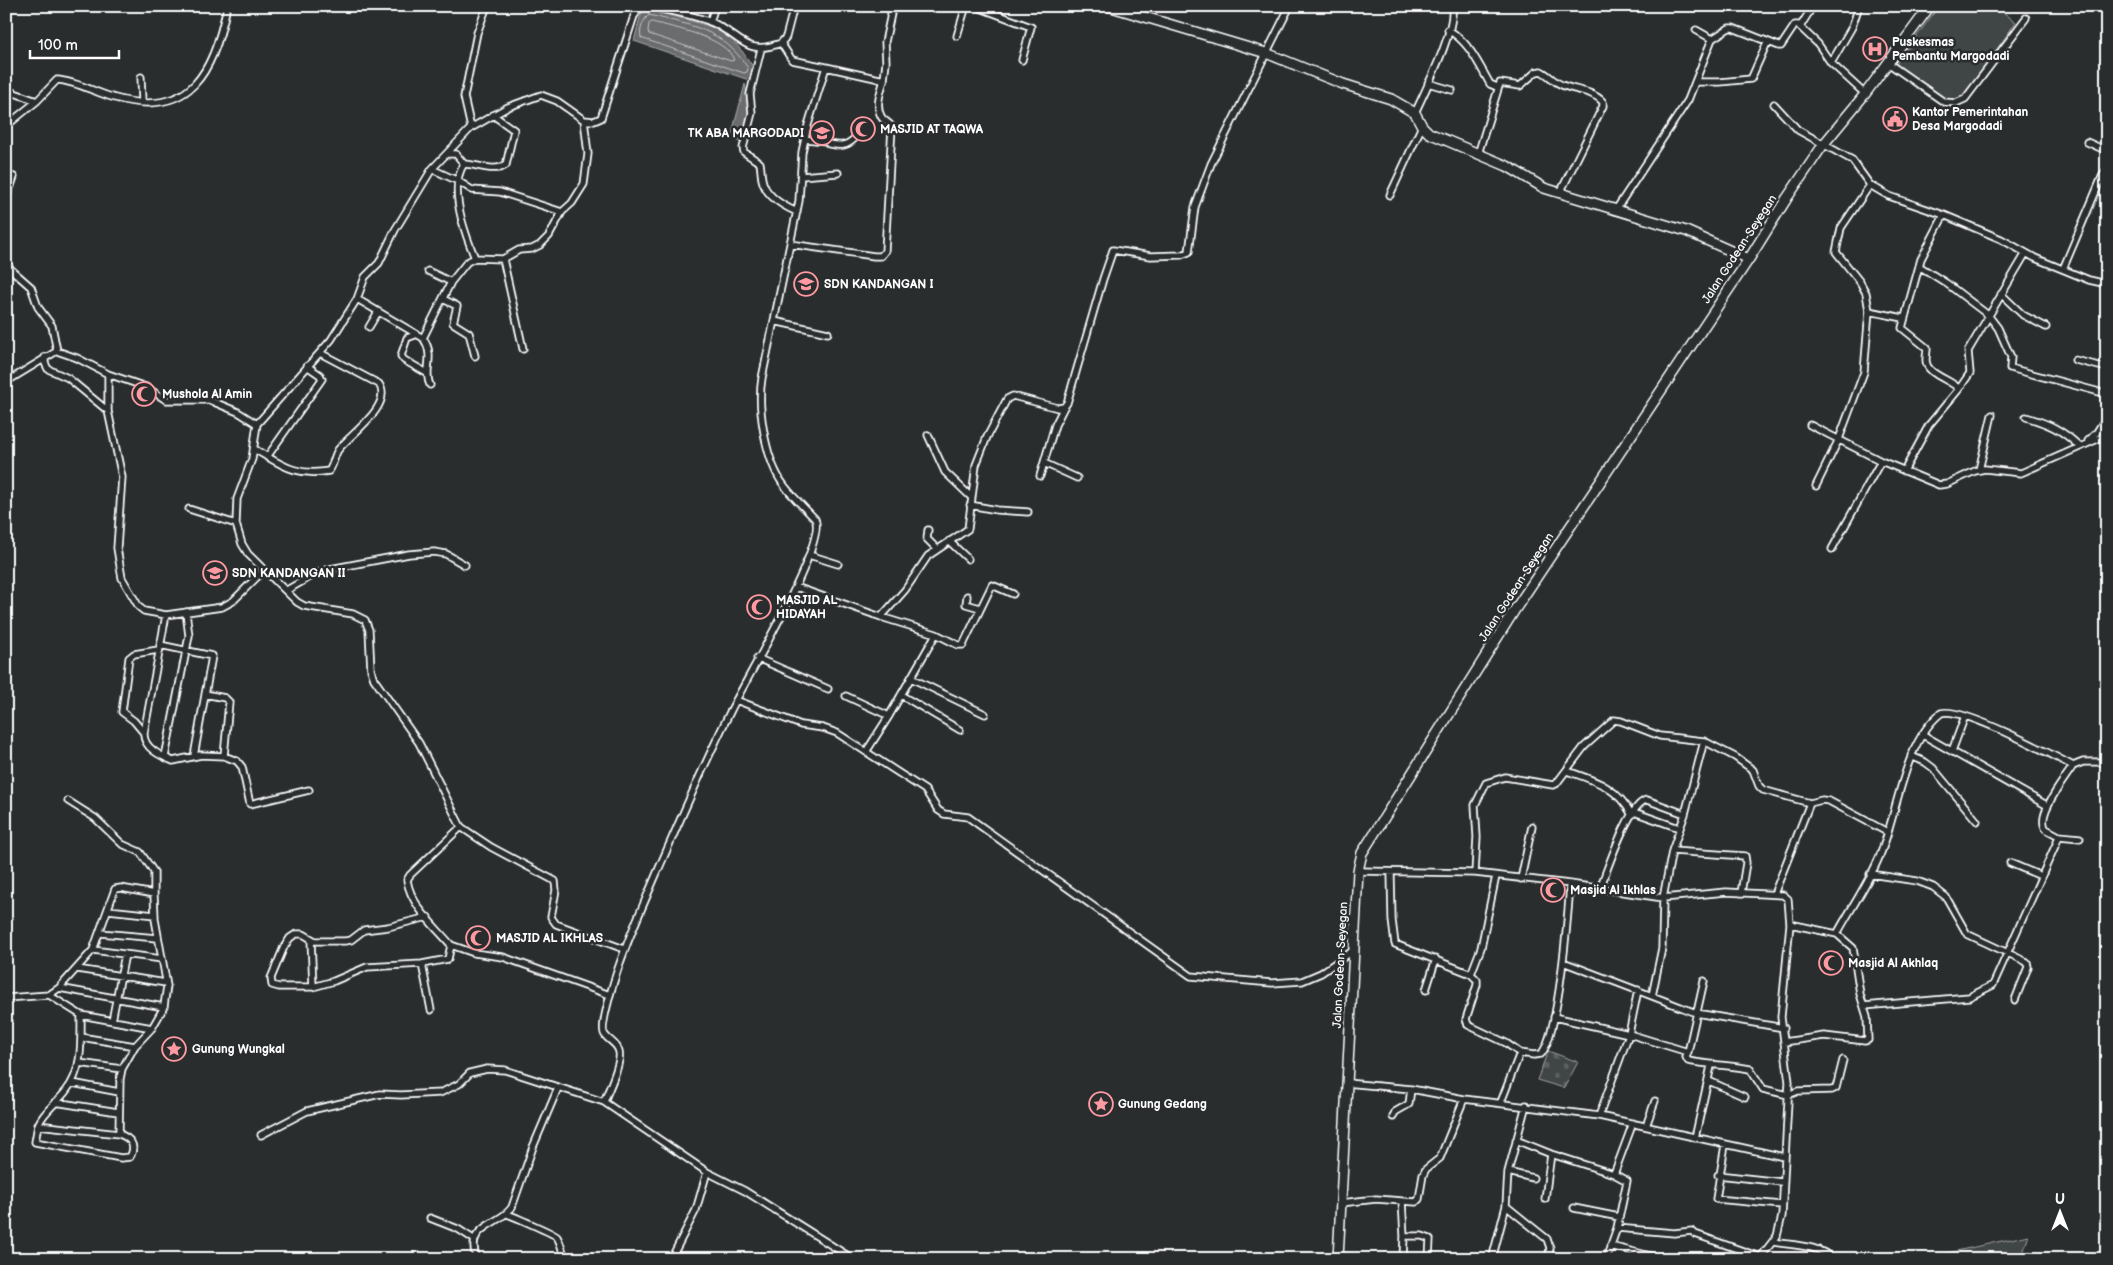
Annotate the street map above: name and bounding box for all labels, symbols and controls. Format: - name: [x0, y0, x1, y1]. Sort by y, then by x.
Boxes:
- scale bar: [30, 28, 119, 60]
- place label: Puskesmas Pembantu Margodadi: [1892, 35, 2010, 64]
- text: 100 m: [38, 36, 78, 55]
- hospital icon: Puskesmas Pembantu Margodadi: [1862, 36, 1888, 62]
- place label: Kantor Pemerintahan Desa Margodadi: [1912, 105, 2029, 134]
- public building icon: Kantor Pemerintahan Desa Margodadi: [1882, 106, 1908, 132]
- mosque icon: MASJID AT TAQWA: [850, 116, 876, 142]
- school or university icon: TK ABA MARGODADI: [809, 120, 835, 146]
- place label: MASJID AT TAQWA: [880, 122, 984, 137]
- place label: TK ABA MARGODADI: [688, 126, 804, 141]
- street label: Jalan Godean-Seyegan: [1699, 192, 1780, 306]
- school or university icon: SDN KANDANGAN I: [793, 271, 819, 297]
- place label: SDN KANDANGAN I: [824, 277, 934, 292]
- mosque icon: Mushola Al Amin: [131, 381, 157, 407]
- place label: Mushola Al Amin: [162, 387, 252, 402]
- street label: Jalan Godean-Seyegan: [1476, 530, 1557, 644]
- school or university icon: SDN KANDANGAN II: [202, 560, 228, 586]
- place label: SDN KANDANGAN II: [232, 566, 346, 581]
- place label: MASJID AL HIDAYAH: [776, 593, 837, 622]
- mosque icon: MASJID AL HIDAYAH: [746, 594, 772, 620]
- mosque icon: Masjid Al Ikhlas: [1540, 877, 1566, 903]
- place label: Masjid Al Ikhlas: [1570, 883, 1656, 898]
- street label: Jalan Godean-Seyegan: [1330, 901, 1351, 1029]
- mosque icon: MASJID AL IKHLAS: [465, 925, 491, 951]
- place label: MASJID AL IKHLAS: [496, 931, 603, 946]
- mosque icon: Masjid Al Akhlaq: [1818, 950, 1844, 976]
- place label: Masjid Al Akhlaq: [1848, 956, 1938, 971]
- place icon: Gunung Wungkal: [161, 1036, 187, 1062]
- place label: Gunung Wungkal: [192, 1042, 285, 1057]
- place icon: Gunung Gedang: [1088, 1091, 1114, 1117]
- place label: Gunung Gedang: [1118, 1097, 1207, 1112]
- north arrow: [2036, 1188, 2086, 1238]
- text: U: [2055, 1191, 2065, 1208]

